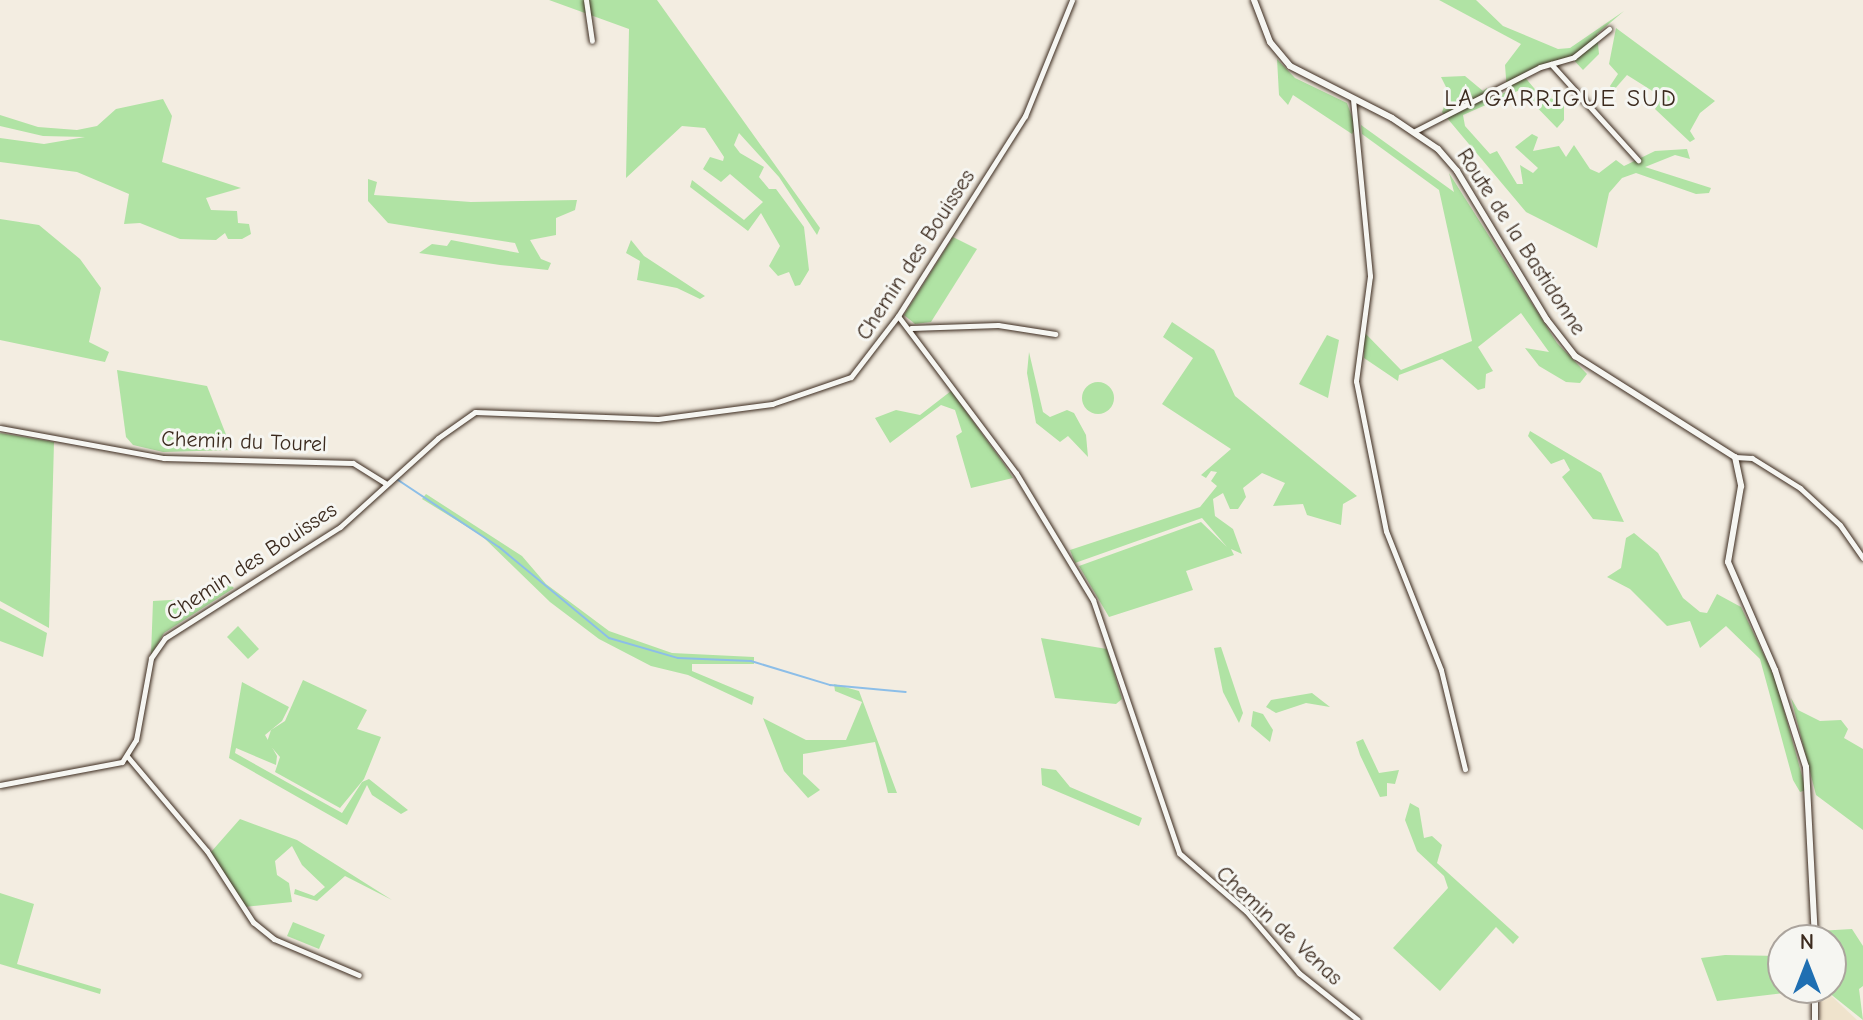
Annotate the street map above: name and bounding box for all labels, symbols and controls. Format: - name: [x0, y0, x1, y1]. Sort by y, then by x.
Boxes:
- district label: LA GARRIGUE SUD: [1444, 85, 1678, 113]
- street label: Route de la Bastidonne: [1451, 144, 1591, 340]
- street label: Chemin des Bouisses: [851, 165, 981, 345]
- street label: Chemin du Tourel: [161, 426, 327, 458]
- street label: Chemin des Bouisses: [162, 497, 342, 627]
- street label: Chemin de Venas: [1210, 861, 1348, 991]
- north arrow: [1767, 924, 1847, 1004]
- text: N: [1800, 929, 1814, 955]

